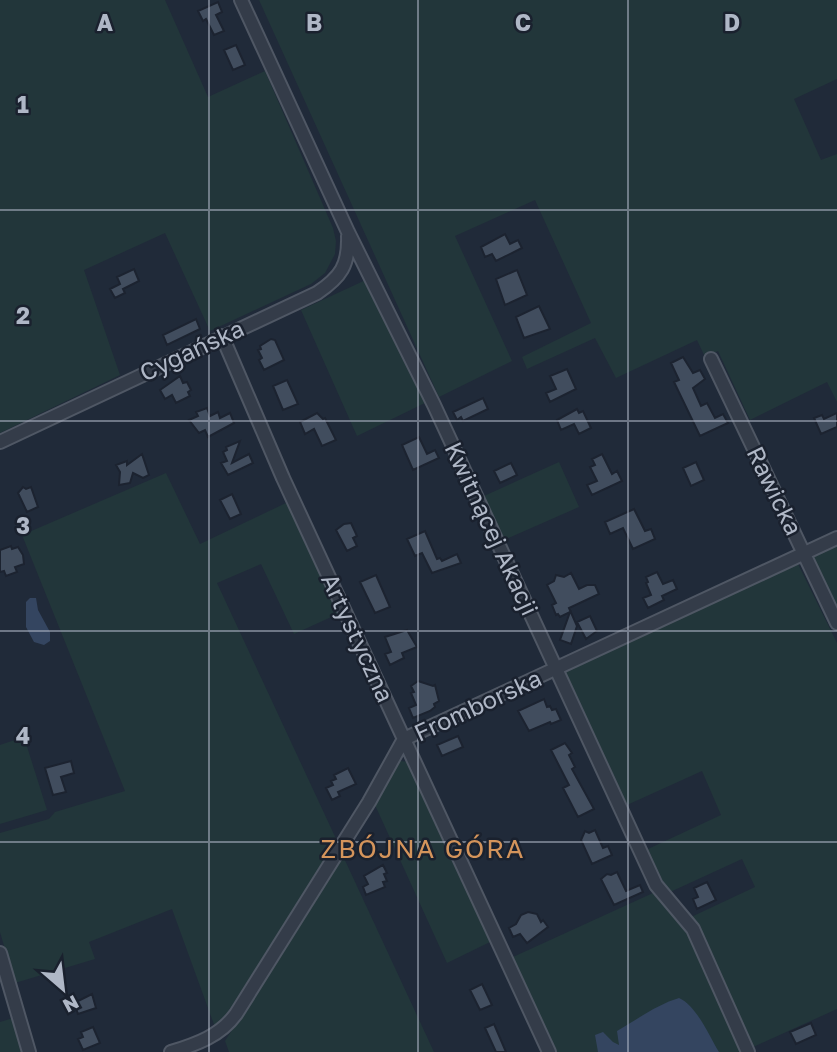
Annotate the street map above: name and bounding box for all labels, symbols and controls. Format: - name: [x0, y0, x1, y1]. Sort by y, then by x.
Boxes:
- text: A: [97, 8, 114, 36]
- text: B: [306, 8, 322, 36]
- text: C: [515, 8, 531, 36]
- text: D: [724, 8, 740, 36]
- text: 1: [17, 90, 29, 118]
- text: 2: [16, 301, 30, 329]
- street label: Cygańska: [134, 313, 248, 386]
- street label: Kwitnącej Akacji: [439, 437, 545, 620]
- street label: Rawicka: [741, 441, 809, 539]
- text: 3: [16, 511, 30, 539]
- street label: Artystyczna: [316, 568, 401, 706]
- street label: Fromborska: [409, 663, 546, 747]
- text: 4: [16, 721, 30, 749]
- district label: ZBÓJNA GÓRA: [321, 833, 525, 864]
- north arrow: [28, 954, 98, 1024]
- text: N: [59, 991, 83, 1018]

